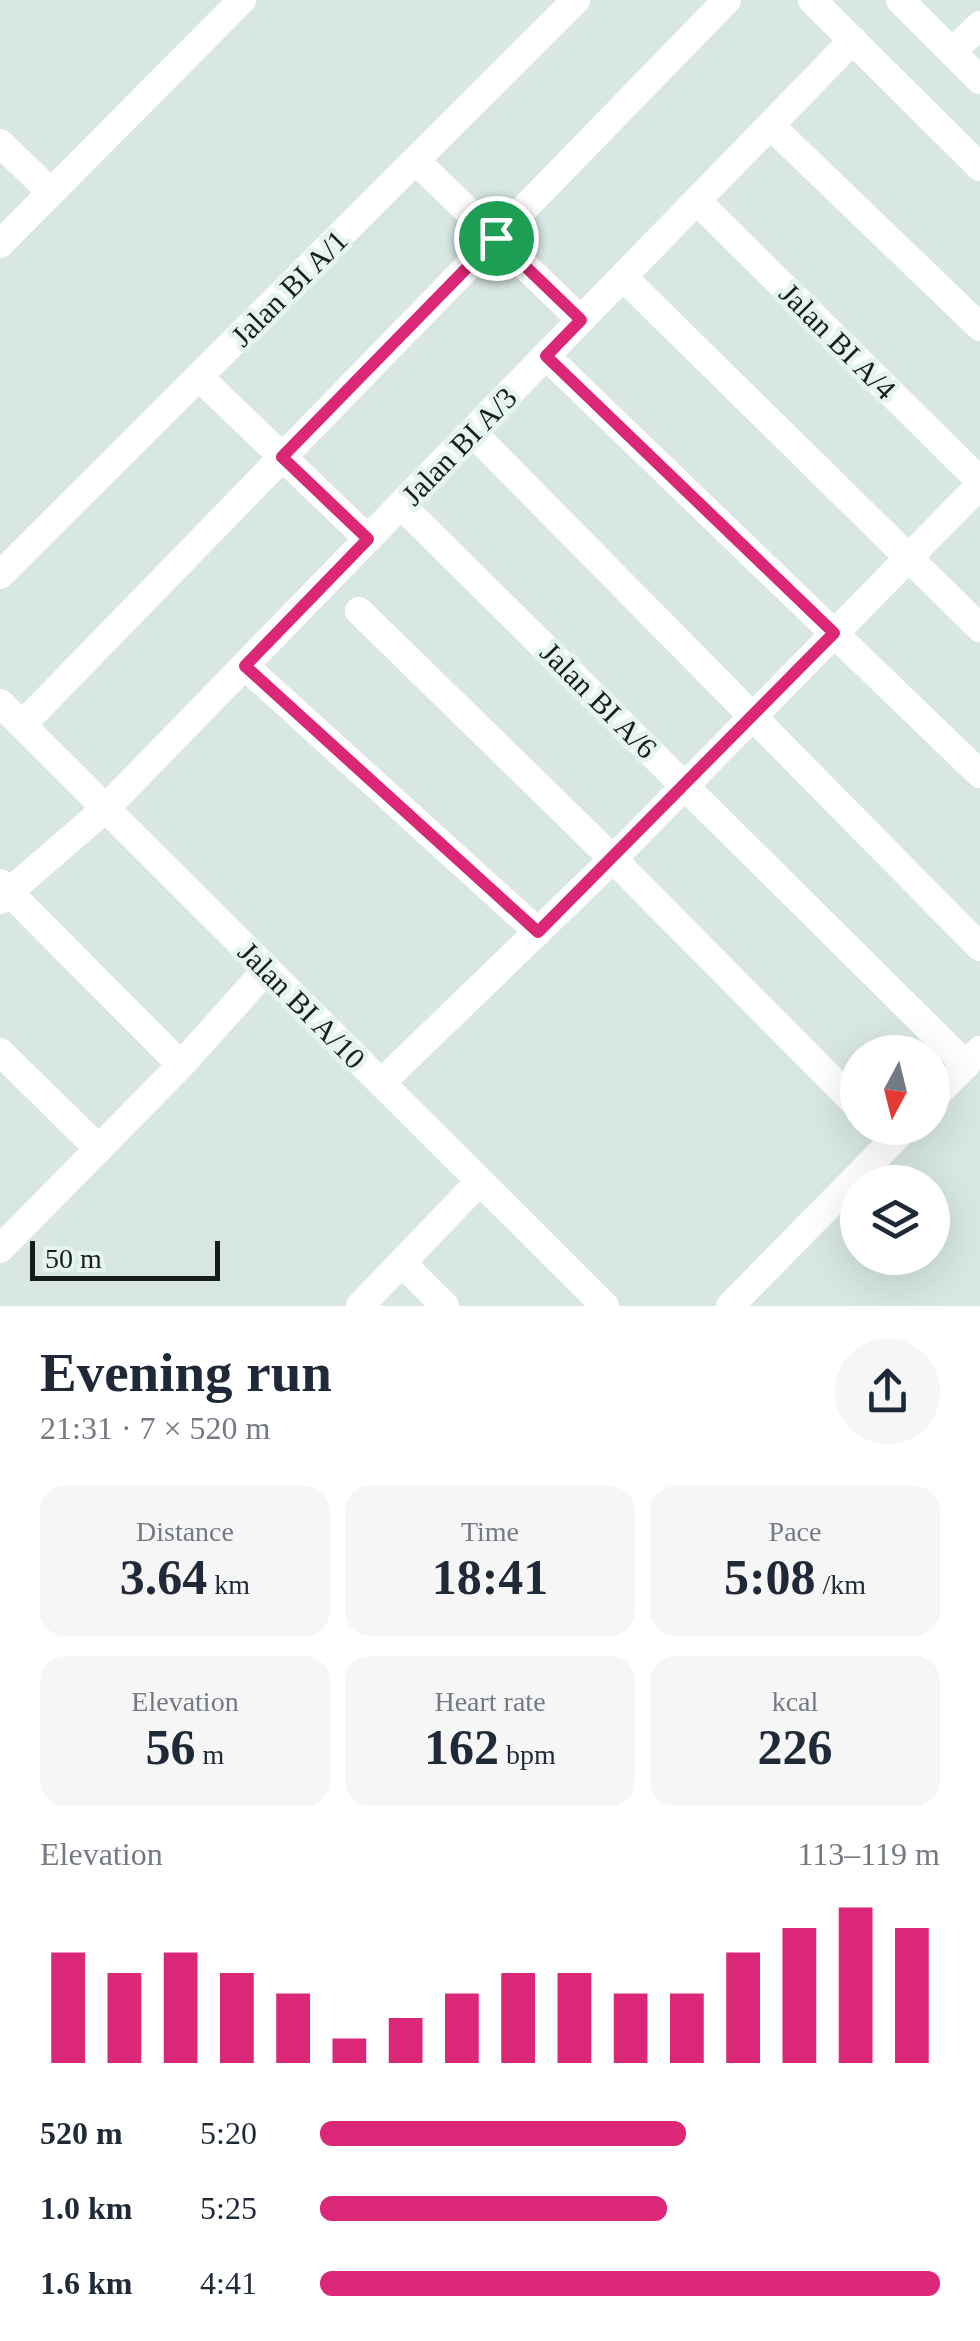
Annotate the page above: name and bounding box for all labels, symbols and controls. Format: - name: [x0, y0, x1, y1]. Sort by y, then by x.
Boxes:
- pin: [454, 196, 539, 281]
- icon: arrive: [469, 211, 524, 266]
- street label: Jalan BI A/1: [224, 223, 354, 353]
- street label: Jalan BI A/4: [773, 276, 903, 406]
- street label: Jalan BI A/3: [395, 381, 523, 511]
- street label: Jalan BI A/6: [534, 635, 664, 765]
- street label: Jalan BI A/10: [232, 935, 372, 1075]
- north arrow: [840, 1035, 950, 1145]
- map controls: [840, 1035, 950, 1275]
- button: layers: [840, 1165, 950, 1275]
- scale bar: [30, 1236, 220, 1280]
- text: 50 m: [45, 1243, 102, 1274]
- button: share: [835, 1339, 940, 1444]
- text: Evening run: [40, 1342, 332, 1403]
- text: 21:31 · 7 × 520 m: [40, 1410, 270, 1446]
- text: Distance: [136, 1516, 234, 1547]
- text: Time: [461, 1516, 519, 1547]
- text: Pace: [769, 1516, 821, 1547]
- text: 3.64: [120, 1549, 207, 1605]
- text: 18:41: [432, 1549, 548, 1605]
- text: 5:08: [724, 1549, 816, 1605]
- text: km: [207, 1569, 250, 1600]
- text: /km: [816, 1569, 866, 1600]
- text: Elevation: [131, 1686, 239, 1717]
- text: Heart rate: [434, 1686, 546, 1717]
- text: kcal: [772, 1686, 818, 1717]
- text: 56: [146, 1719, 196, 1775]
- text: 162: [424, 1719, 499, 1775]
- text: 226: [758, 1719, 833, 1775]
- text: m: [196, 1739, 224, 1770]
- text: bpm: [499, 1739, 556, 1770]
- text: Elevation: [40, 1836, 163, 1872]
- text: 113–119 m: [797, 1836, 940, 1872]
- text: 520 m: [40, 2115, 123, 2151]
- text: 5:20: [200, 2115, 257, 2151]
- text: 1.0 km: [40, 2190, 132, 2226]
- text: 5:25: [200, 2190, 257, 2226]
- text: 1.6 km: [40, 2265, 132, 2301]
- text: 4:41: [200, 2265, 257, 2301]

